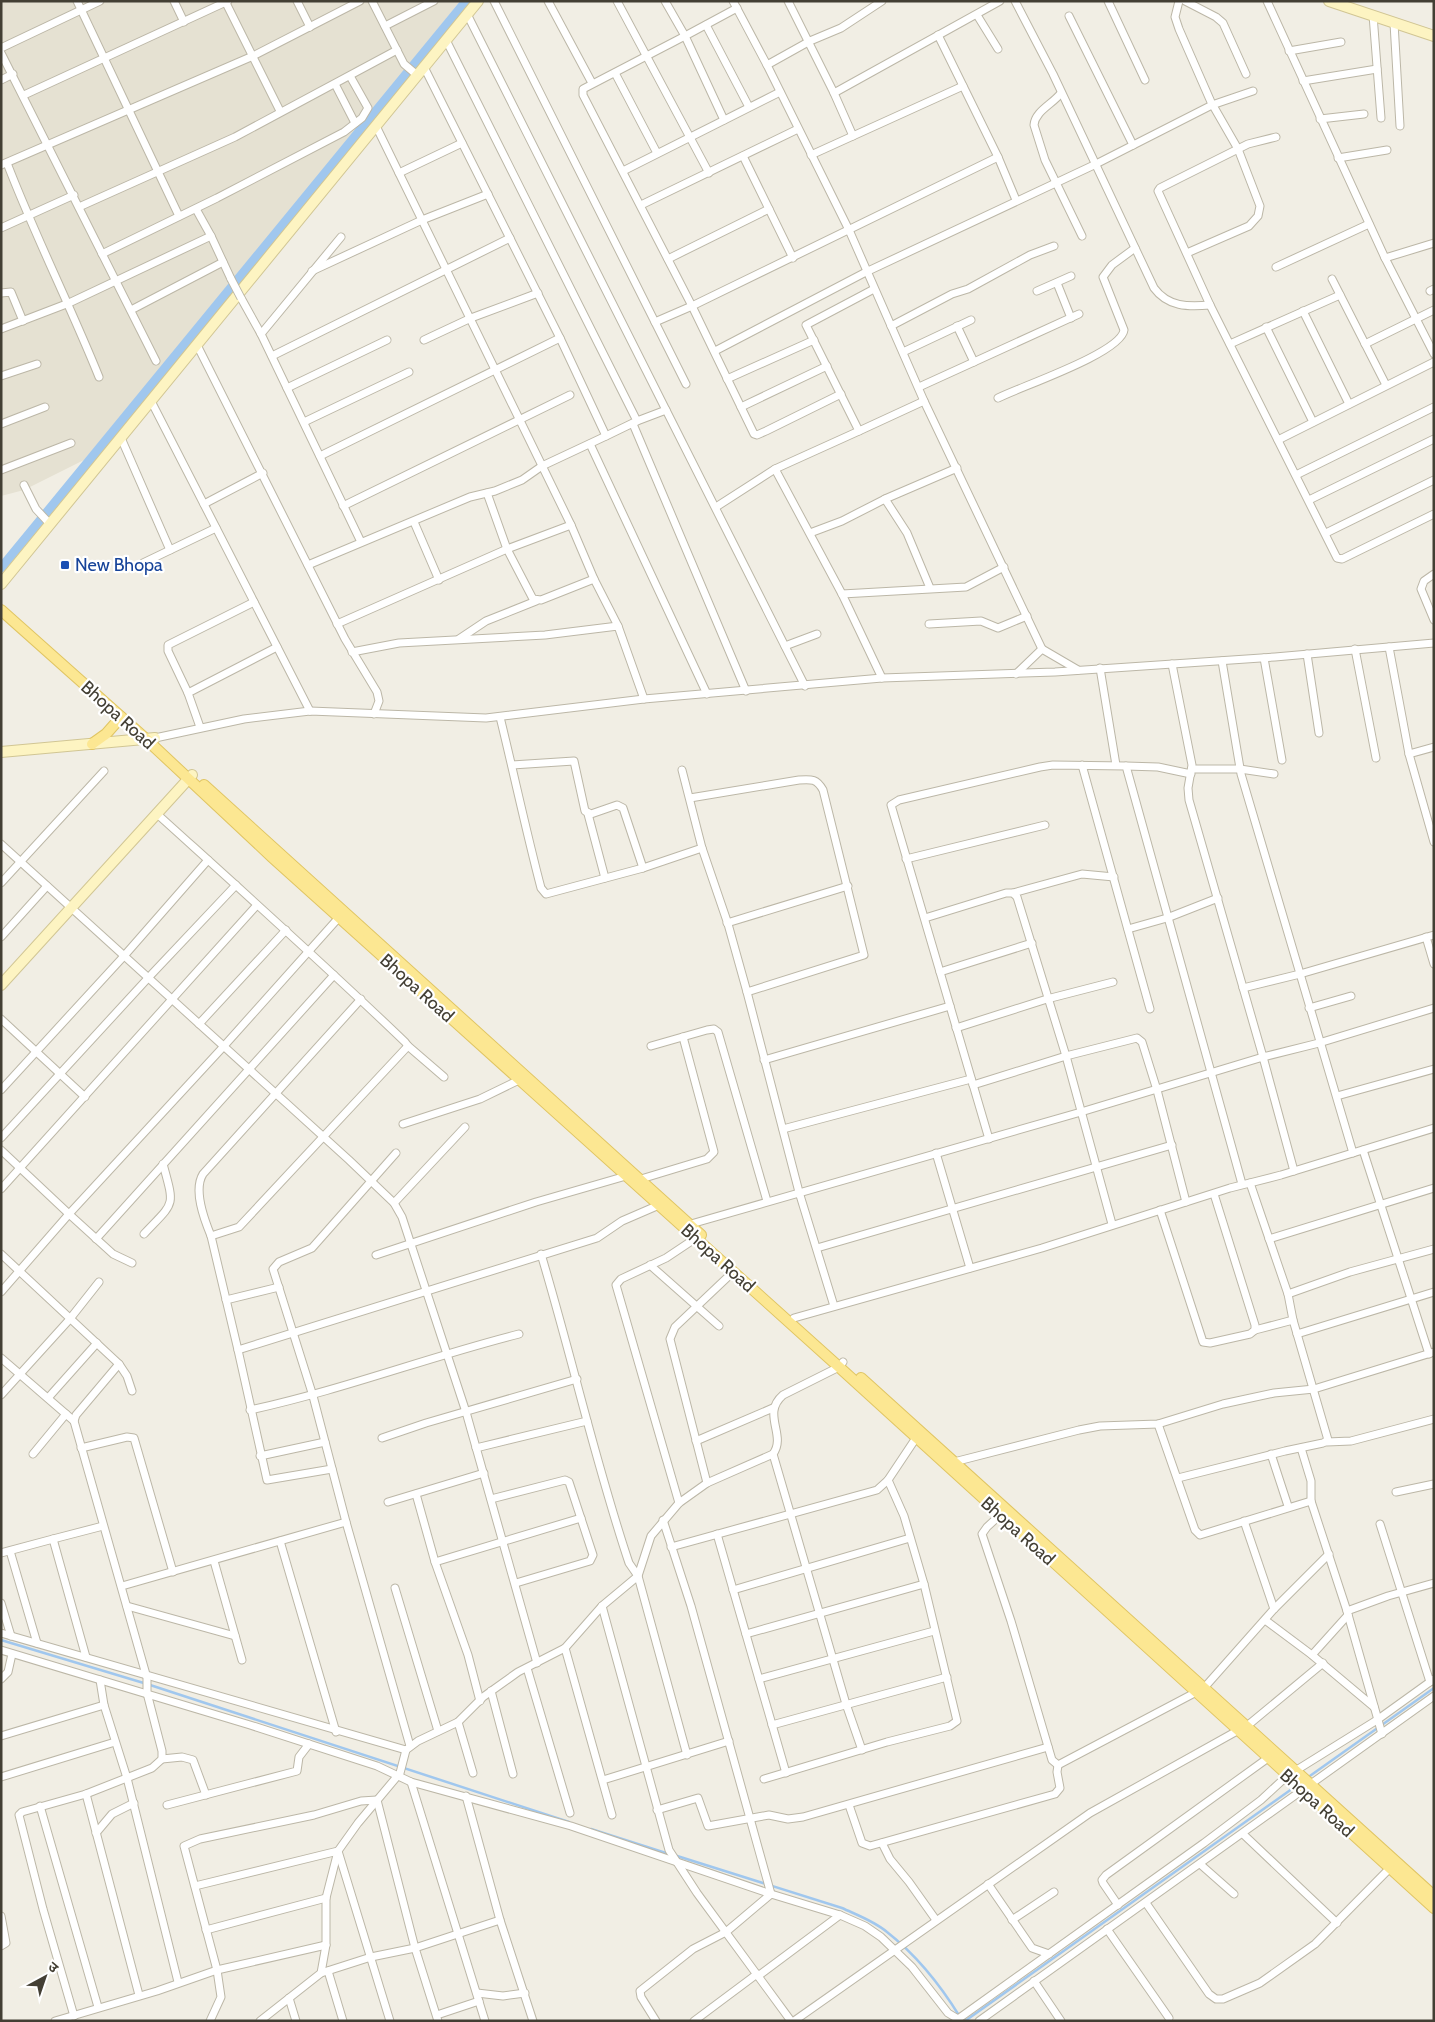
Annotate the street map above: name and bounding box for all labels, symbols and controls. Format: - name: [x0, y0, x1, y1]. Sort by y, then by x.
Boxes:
- place label: New Bhopa: [75, 554, 163, 576]
- marker: New Bhopa: [59, 559, 71, 571]
- street label: Bhopa Road: [76, 676, 160, 754]
- street label: Bhopa Road: [375, 949, 459, 1027]
- street label: Bhopa Road: [676, 1219, 760, 1297]
- street label: Bhopa Road: [976, 1492, 1060, 1570]
- street label: Bhopa Road: [1275, 1764, 1359, 1842]
- north arrow: [20, 1952, 70, 2002]
- text: उ: [44, 1958, 63, 1977]

